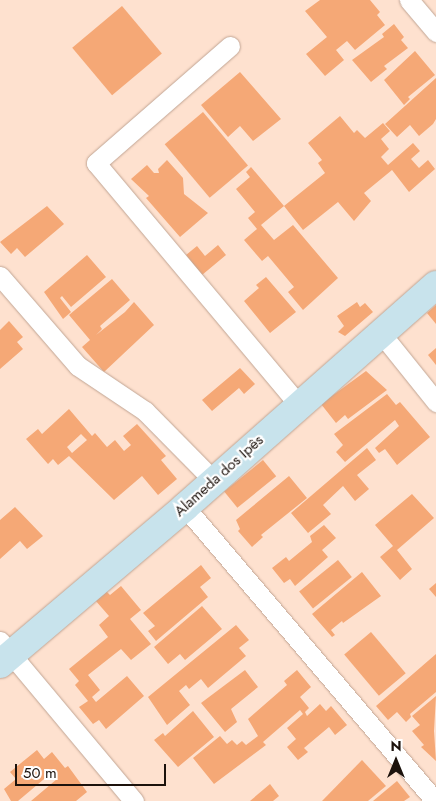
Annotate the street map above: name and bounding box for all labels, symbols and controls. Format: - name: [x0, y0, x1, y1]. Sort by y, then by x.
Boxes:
- street label: Alameda dos Ipês: [171, 431, 267, 521]
- north arrow: [371, 736, 421, 786]
- text: N: [390, 736, 402, 756]
- scale bar: [18, 754, 169, 786]
- text: 50 m: [23, 762, 57, 784]

